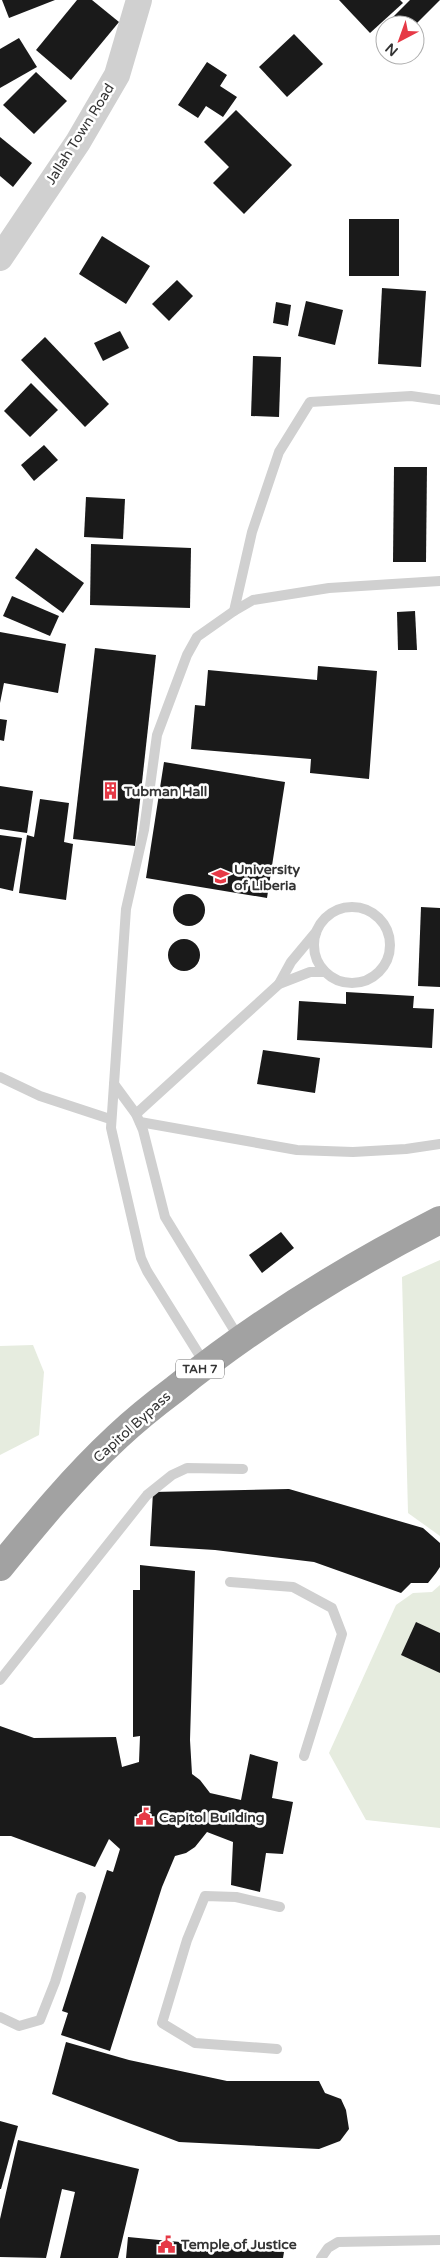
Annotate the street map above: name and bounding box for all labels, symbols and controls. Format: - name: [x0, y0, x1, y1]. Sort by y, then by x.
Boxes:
- north arrow: [375, 15, 425, 65]
- text: N: [382, 39, 402, 60]
- street label: Jallah Town Road: [42, 80, 118, 188]
- building icon: Tubman Hall: [100, 781, 120, 801]
- place label: Tubman Hall: [123, 783, 207, 800]
- place label: University of Liberia: [234, 861, 300, 894]
- school or university icon: University of Liberia: [210, 867, 230, 887]
- road number: TAH 7: [176, 1360, 224, 1378]
- street label: Capitol Bypass: [90, 1388, 174, 1466]
- public building icon: Capitol Building: [135, 1807, 155, 1827]
- place label: Capitol Building: [159, 1809, 265, 1826]
- public building icon: Temple of Justice: [157, 2234, 177, 2254]
- place label: Temple of Justice: [180, 2236, 297, 2253]

